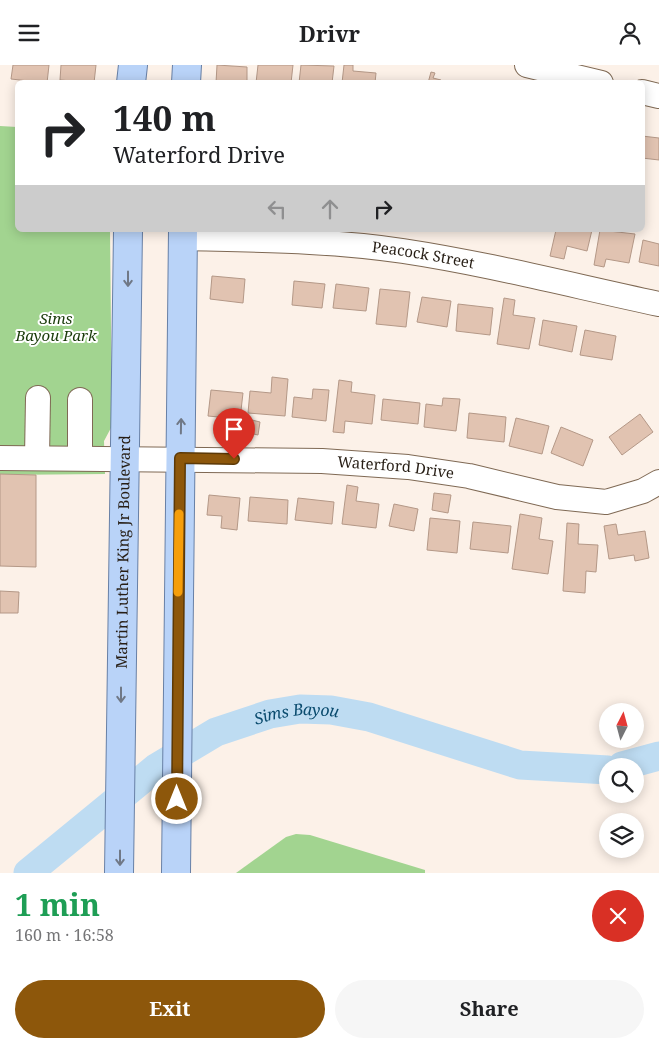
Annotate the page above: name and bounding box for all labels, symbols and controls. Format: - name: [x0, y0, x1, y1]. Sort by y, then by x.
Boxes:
- text: Drivr: [299, 18, 360, 48]
- icon: menu: [15, 19, 43, 47]
- icon: person: [616, 19, 644, 47]
- text: 140 m: [113, 94, 216, 141]
- icon: right: [30, 100, 95, 165]
- text: Waterford Drive: [113, 139, 285, 169]
- icon: left: [263, 195, 291, 223]
- icon: ahead: [316, 195, 344, 223]
- icon: right: [369, 195, 397, 223]
- street label: Peacock Street: [371, 236, 476, 272]
- one-way arrow: [123, 270, 133, 286]
- park label: Sims Bayou Park: [14, 308, 97, 345]
- pin: [213, 408, 255, 459]
- icon: arrive: [220, 415, 248, 443]
- one-way arrow: [176, 418, 186, 434]
- street label: Martin Luther King Jr Boulevard: [111, 435, 134, 669]
- street label: Waterford Drive: [337, 451, 456, 483]
- one-way arrow: [116, 687, 126, 703]
- water label: Sims Bayou: [251, 698, 341, 730]
- north arrow: [599, 703, 644, 747]
- map controls: [599, 703, 644, 858]
- button: search: [599, 758, 644, 803]
- position arrow: [150, 772, 202, 824]
- button: layers: [599, 813, 644, 858]
- one-way arrow: [115, 850, 124, 866]
- text: 1 min: [15, 884, 100, 925]
- button: close: [592, 890, 644, 942]
- text: 160 m · 16:58: [15, 924, 114, 946]
- button: Exit: [15, 980, 325, 1038]
- button: Share: [335, 980, 644, 1038]

